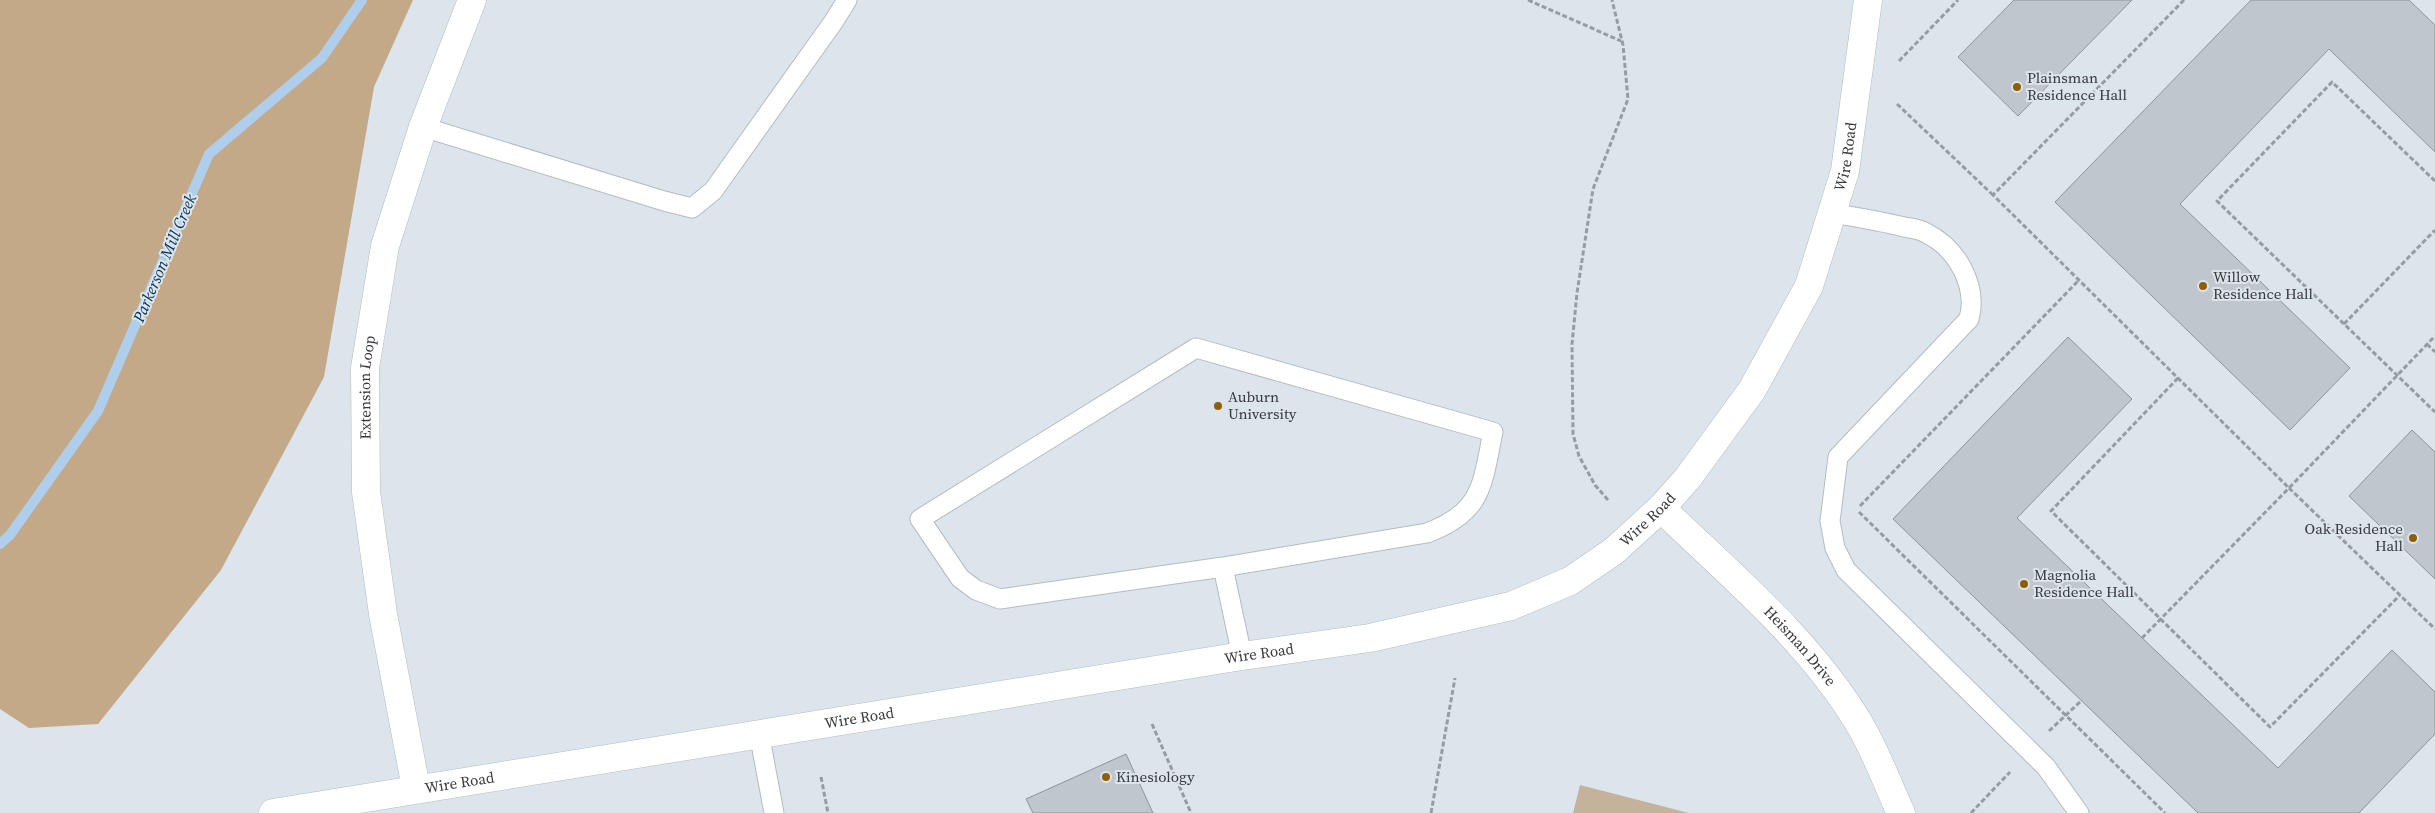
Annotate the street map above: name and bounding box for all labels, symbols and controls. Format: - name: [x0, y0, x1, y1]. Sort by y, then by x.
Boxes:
- place label: Plainsman Residence Hall: [2027, 67, 2128, 105]
- marker: Plainsman Residence Hall: [2011, 81, 2023, 93]
- street label: Wire Road: [1828, 120, 1862, 194]
- water label: Parkerson Mill Creek: [127, 190, 201, 326]
- place label: Willow Residence Hall: [2213, 266, 2314, 304]
- marker: Willow Residence Hall: [2197, 280, 2209, 292]
- street label: Extension Loop: [354, 333, 380, 440]
- place label: Auburn University: [1228, 386, 1297, 424]
- marker: Auburn University: [1212, 400, 1224, 412]
- street label: Wire Road: [1615, 487, 1680, 551]
- place label: Oak Residence Hall: [2305, 518, 2404, 556]
- marker: Oak Residence Hall: [2407, 532, 2419, 544]
- place label: Magnolia Residence Hall: [2034, 564, 2135, 602]
- marker: Magnolia Residence Hall: [2018, 578, 2030, 590]
- street label: Heisman Drive: [1759, 601, 1841, 690]
- street label: Wire Road: [1223, 638, 1296, 669]
- street label: Wire Road: [823, 701, 896, 733]
- street label: Wire Road: [423, 766, 496, 798]
- place label: Kinesiology: [1116, 766, 1195, 787]
- marker: Kinesiology: [1100, 771, 1112, 783]

